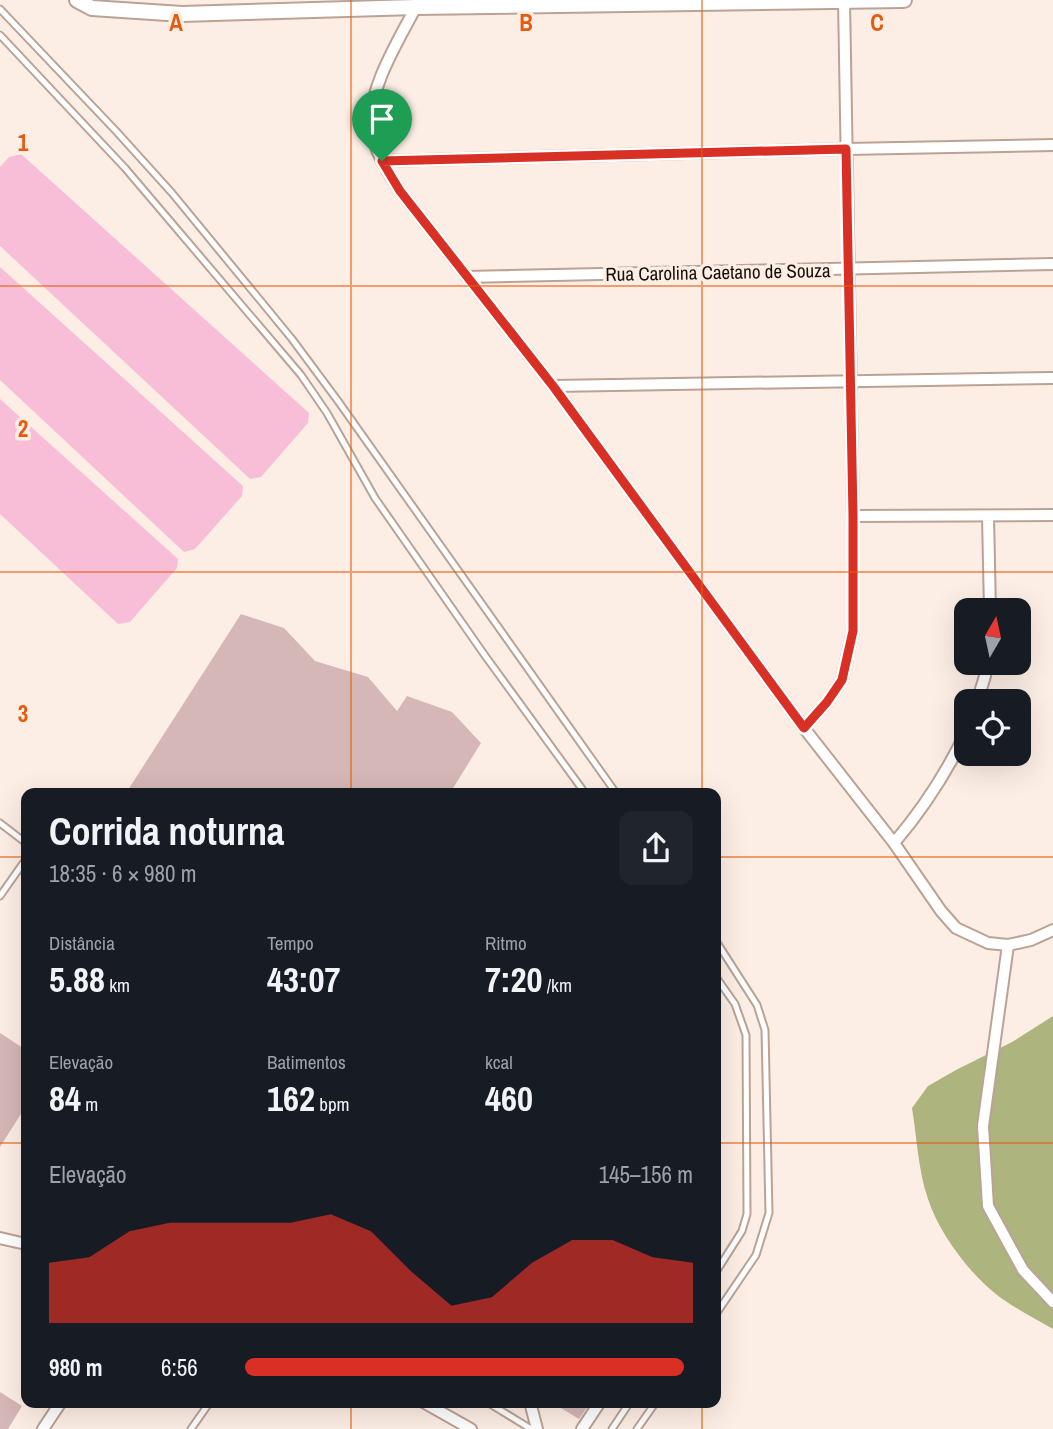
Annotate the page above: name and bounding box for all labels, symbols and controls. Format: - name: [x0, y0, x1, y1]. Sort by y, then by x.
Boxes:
- text: A: [169, 7, 183, 38]
- text: B: [519, 7, 533, 38]
- text: C: [870, 7, 884, 38]
- pin: [352, 89, 412, 161]
- icon: arrive: [363, 100, 401, 138]
- text: 1: [18, 127, 29, 158]
- street label: Rua Carolina Caetano de Souza: [605, 257, 831, 287]
- text: 2: [18, 413, 28, 444]
- north arrow: [954, 598, 1031, 676]
- map controls: [954, 598, 1031, 766]
- button: locate: [954, 689, 1031, 766]
- text: 3: [18, 698, 28, 729]
- text: Corrida noturna: [49, 806, 284, 857]
- button: share: [619, 811, 693, 885]
- text: 18:35 · 6 × 980 m: [49, 858, 196, 889]
- text: Distância: [49, 930, 115, 956]
- text: Tempo: [267, 930, 314, 956]
- text: Ritmo: [485, 930, 527, 956]
- text: 5.88: [49, 956, 105, 1003]
- text: 43:07: [267, 956, 340, 1003]
- text: 7:20: [485, 956, 542, 1003]
- text: km: [105, 972, 130, 998]
- text: /km: [542, 972, 572, 998]
- text: Elevação: [49, 1049, 113, 1075]
- text: Batimentos: [267, 1049, 346, 1075]
- text: kcal: [485, 1049, 513, 1075]
- text: 84: [49, 1075, 81, 1122]
- text: 162: [267, 1075, 315, 1122]
- text: 460: [485, 1075, 533, 1122]
- text: m: [81, 1091, 98, 1117]
- text: bpm: [315, 1091, 350, 1117]
- text: Elevação: [49, 1159, 127, 1190]
- text: 145–156 m: [599, 1159, 693, 1190]
- text: 980 m: [49, 1352, 102, 1383]
- text: 6:56: [161, 1352, 198, 1383]

